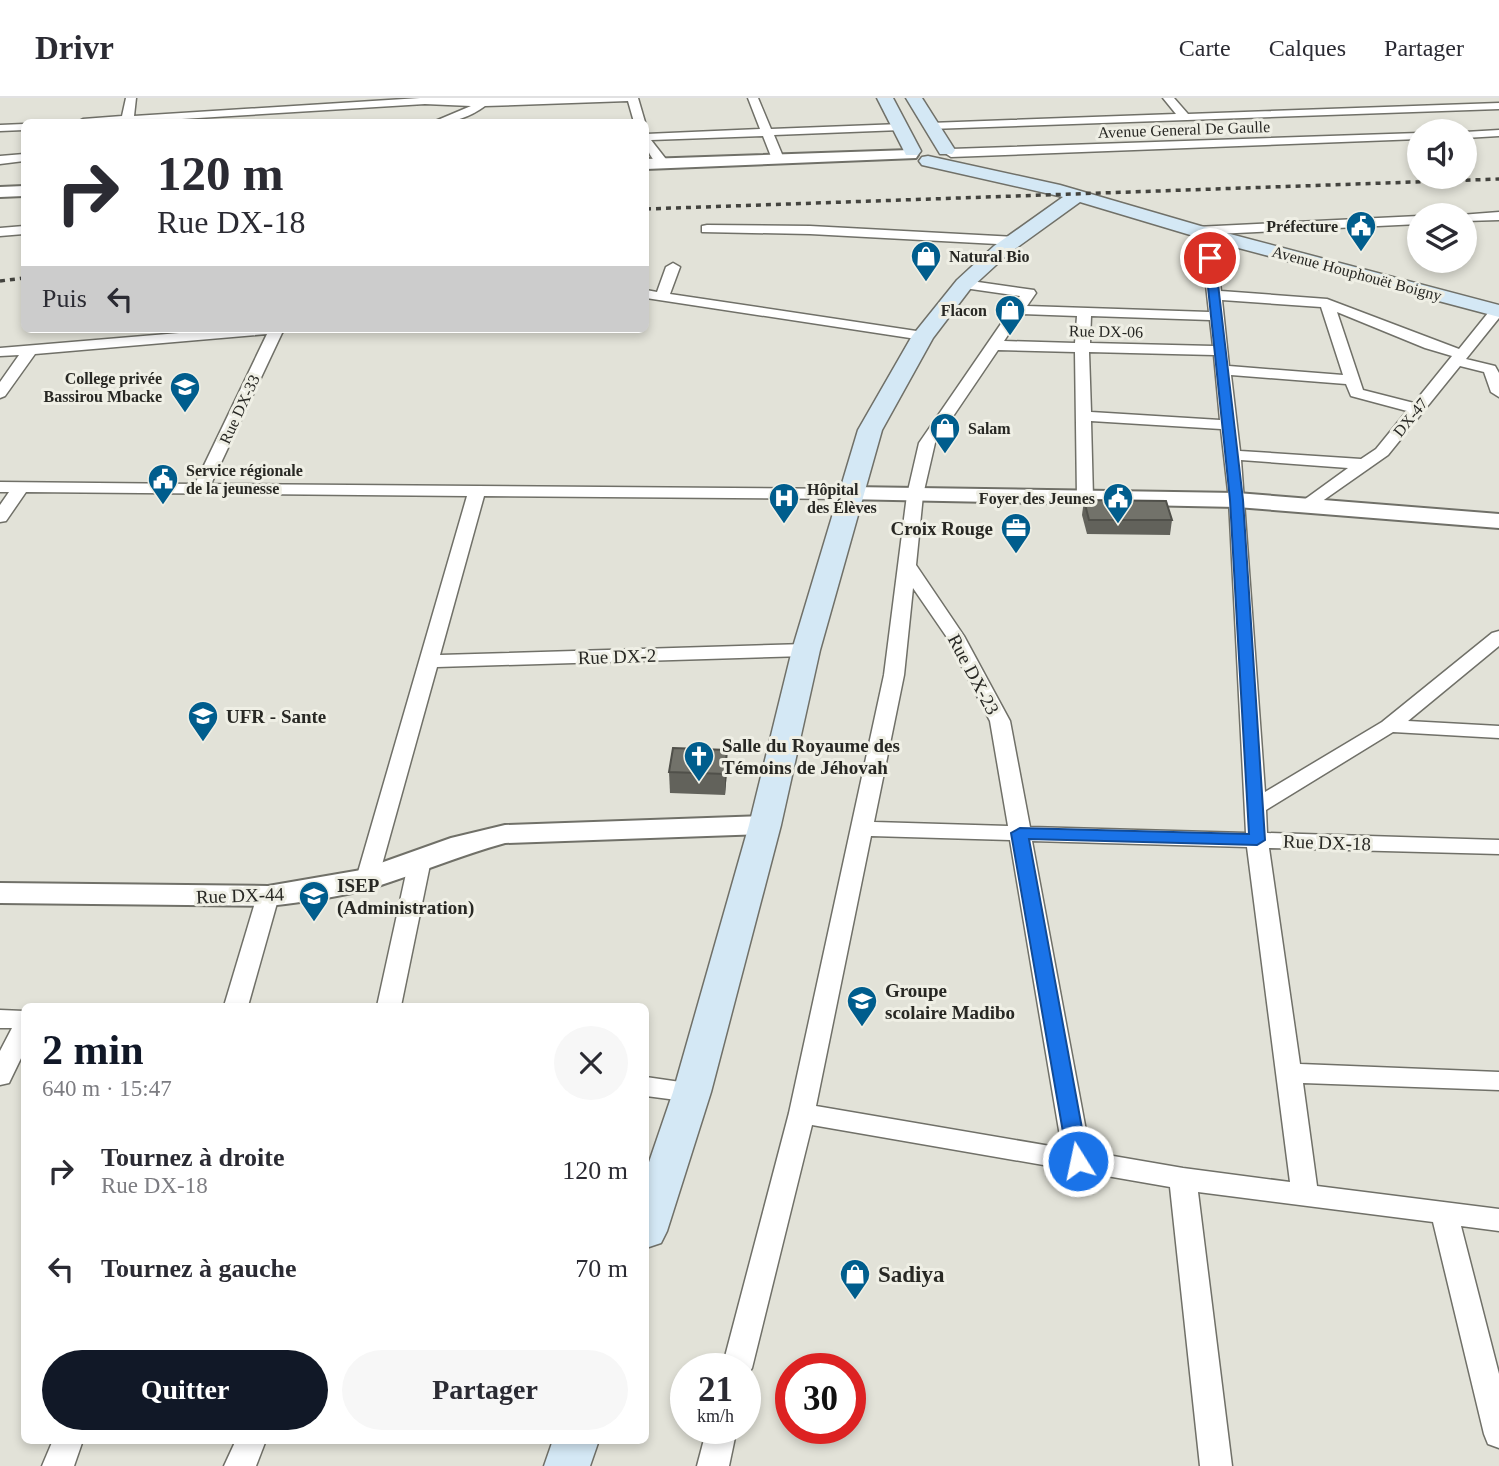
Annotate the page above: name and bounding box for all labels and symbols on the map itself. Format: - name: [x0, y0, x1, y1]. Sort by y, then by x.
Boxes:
- street label: Avenue General De Gaulle: [1098, 118, 1271, 141]
- public building icon: Préfecture: [1344, 209, 1378, 253]
- place label: Préfecture: [1266, 218, 1338, 235]
- pin: [1180, 228, 1240, 288]
- shop icon: Natural Bio: [909, 239, 943, 283]
- street label: Avenue Houphouët Boigny: [1270, 243, 1443, 305]
- place label: Natural Bio: [949, 248, 1029, 265]
- shop icon: Flacon: [993, 293, 1027, 337]
- place label: Flacon: [941, 302, 987, 319]
- street label: Rue DX-06: [1069, 322, 1143, 341]
- place label: College privée Bassirou Mbacke: [44, 370, 162, 405]
- school or university icon: College privée Bassirou Mbacke: [168, 370, 202, 414]
- street label: Rue DX-33: [216, 372, 263, 446]
- street label: DX-47: [1390, 395, 1431, 440]
- shop icon: Salam: [928, 411, 962, 455]
- place label: Salam: [968, 420, 1011, 437]
- public building icon: Service régionale de la jeunesse: [146, 462, 180, 506]
- place label: Service régionale de la jeunesse: [186, 462, 303, 498]
- hospital icon: Hôpital des Élèves: [767, 481, 801, 525]
- place label: Hôpital des Élèves: [807, 481, 877, 516]
- public building icon: Foyer des Jeunes: [1101, 481, 1135, 525]
- place label: Foyer des Jeunes: [979, 490, 1095, 508]
- office icon: Croix Rouge: [999, 511, 1033, 555]
- place label: Croix Rouge: [890, 518, 993, 539]
- street label: Rue DX-23: [944, 630, 1004, 718]
- street label: Rue DX-2: [577, 645, 657, 668]
- school or university icon: UFR - Sante: [186, 699, 220, 743]
- place label: UFR - Sante: [226, 706, 326, 727]
- place label: Salle du Royaume des Témoins de Jéhovah: [722, 735, 900, 778]
- church icon: Salle du Royaume des Témoins de Jéhovah: [682, 739, 716, 783]
- street label: Rue DX-18: [1283, 830, 1371, 855]
- place label: ISEP (Administration): [337, 875, 474, 919]
- school or university icon: ISEP (Administration): [297, 879, 331, 923]
- street label: Rue DX-44: [196, 883, 285, 908]
- place label: Groupe scolaire Madibo: [885, 980, 1015, 1023]
- school or university icon: Groupe scolaire Madibo: [845, 984, 879, 1028]
- position arrow: [1041, 1124, 1115, 1198]
- shop icon: Sadiya: [838, 1257, 872, 1301]
- place label: Sadiya: [878, 1262, 945, 1287]
- speed limit sign: 30: [775, 1353, 866, 1444]

